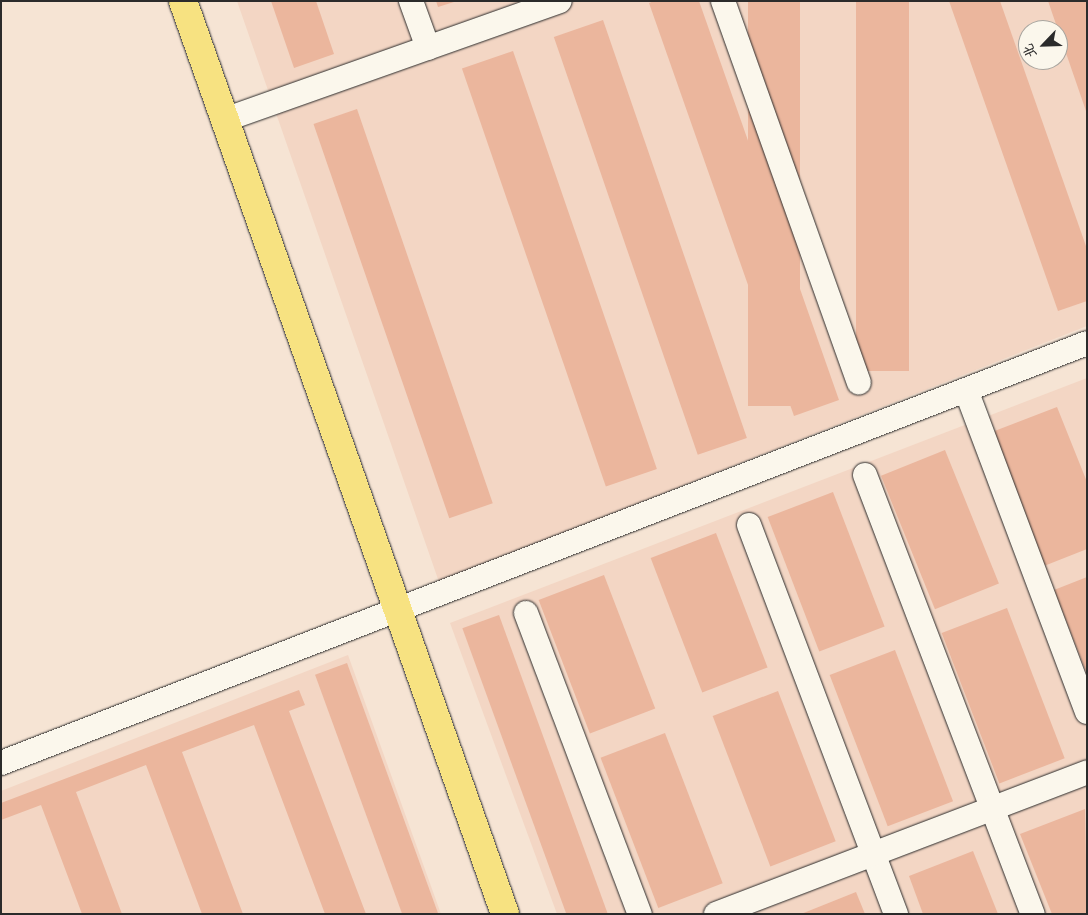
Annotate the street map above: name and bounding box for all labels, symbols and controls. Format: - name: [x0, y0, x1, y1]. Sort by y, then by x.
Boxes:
- north arrow: [1018, 20, 1068, 70]
- text: 北: [1017, 40, 1043, 62]

